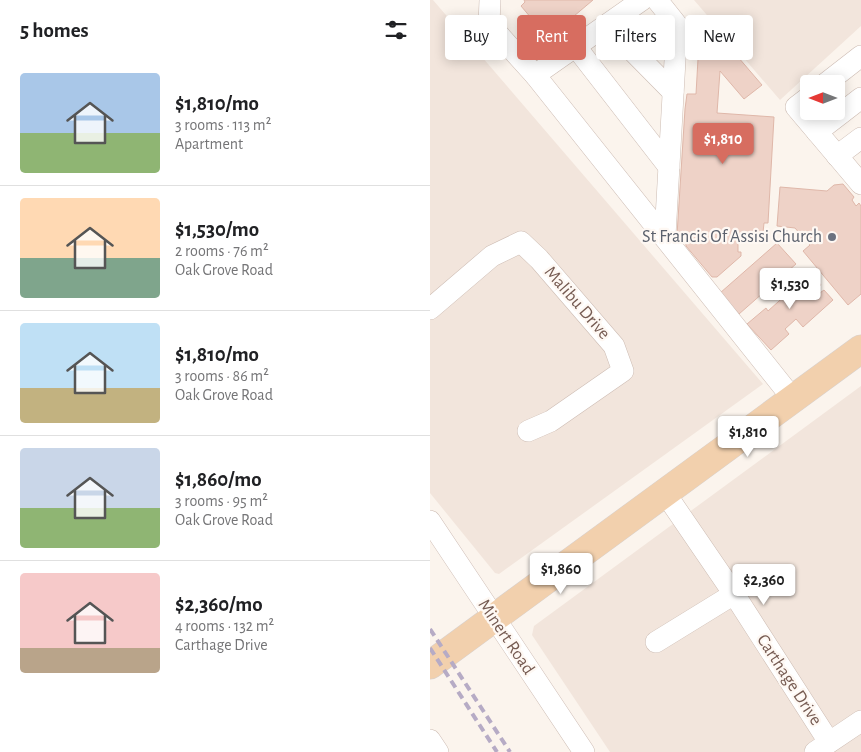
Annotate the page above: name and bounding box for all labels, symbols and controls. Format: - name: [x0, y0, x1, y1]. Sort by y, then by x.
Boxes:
- chip: Buy: [445, 15, 507, 60]
- chip: Rent: [517, 15, 586, 60]
- chip: Filters: [596, 15, 675, 60]
- chip: New: [685, 15, 753, 60]
- icon: filters: [382, 16, 410, 44]
- text: 5 homes: [20, 20, 89, 41]
- north arrow: [800, 75, 845, 120]
- map controls: [800, 75, 845, 120]
- icon: home: [60, 93, 120, 153]
- text: $1,810/mo: [175, 93, 259, 114]
- text: 3 rooms · 113 m²: [175, 117, 271, 133]
- pin: $1,810: [682, 122, 764, 165]
- text: $1,810: [704, 131, 742, 147]
- text: Apartment: [175, 136, 243, 152]
- icon: home: [60, 218, 120, 278]
- text: $1,530/mo: [175, 219, 259, 240]
- place label: St Francis Of Assisi Church: [642, 228, 822, 246]
- marker: St Francis Of Assisi Church: [826, 231, 838, 243]
- text: 2 rooms · 76 m²: [175, 243, 269, 259]
- text: Oak Grove Road: [175, 262, 273, 278]
- street label: Malibu Drive: [541, 263, 613, 343]
- pin: $1,530: [749, 268, 831, 310]
- text: $1,530: [771, 276, 809, 292]
- icon: home: [60, 343, 120, 403]
- text: $1,810/mo: [175, 344, 259, 365]
- text: 3 rooms · 86 m²: [175, 368, 269, 384]
- text: Oak Grove Road: [175, 387, 273, 403]
- pin: $1,810: [707, 416, 789, 458]
- text: $1,810: [729, 424, 767, 440]
- icon: home: [60, 468, 120, 528]
- text: $1,860/mo: [175, 469, 262, 490]
- text: 3 rooms · 95 m²: [175, 493, 268, 509]
- text: Oak Grove Road: [175, 512, 273, 528]
- pin: $1,860: [520, 552, 602, 595]
- text: $1,860: [541, 561, 581, 577]
- pin: $2,360: [723, 564, 805, 606]
- text: $2,360: [743, 572, 785, 588]
- icon: home: [60, 593, 120, 653]
- text: $2,360/mo: [175, 594, 263, 615]
- street label: Minert Road: [474, 596, 538, 678]
- text: 4 rooms · 132 m²: [175, 618, 274, 634]
- street label: Carthage Drive: [753, 631, 825, 729]
- text: Carthage Drive: [175, 637, 268, 653]

